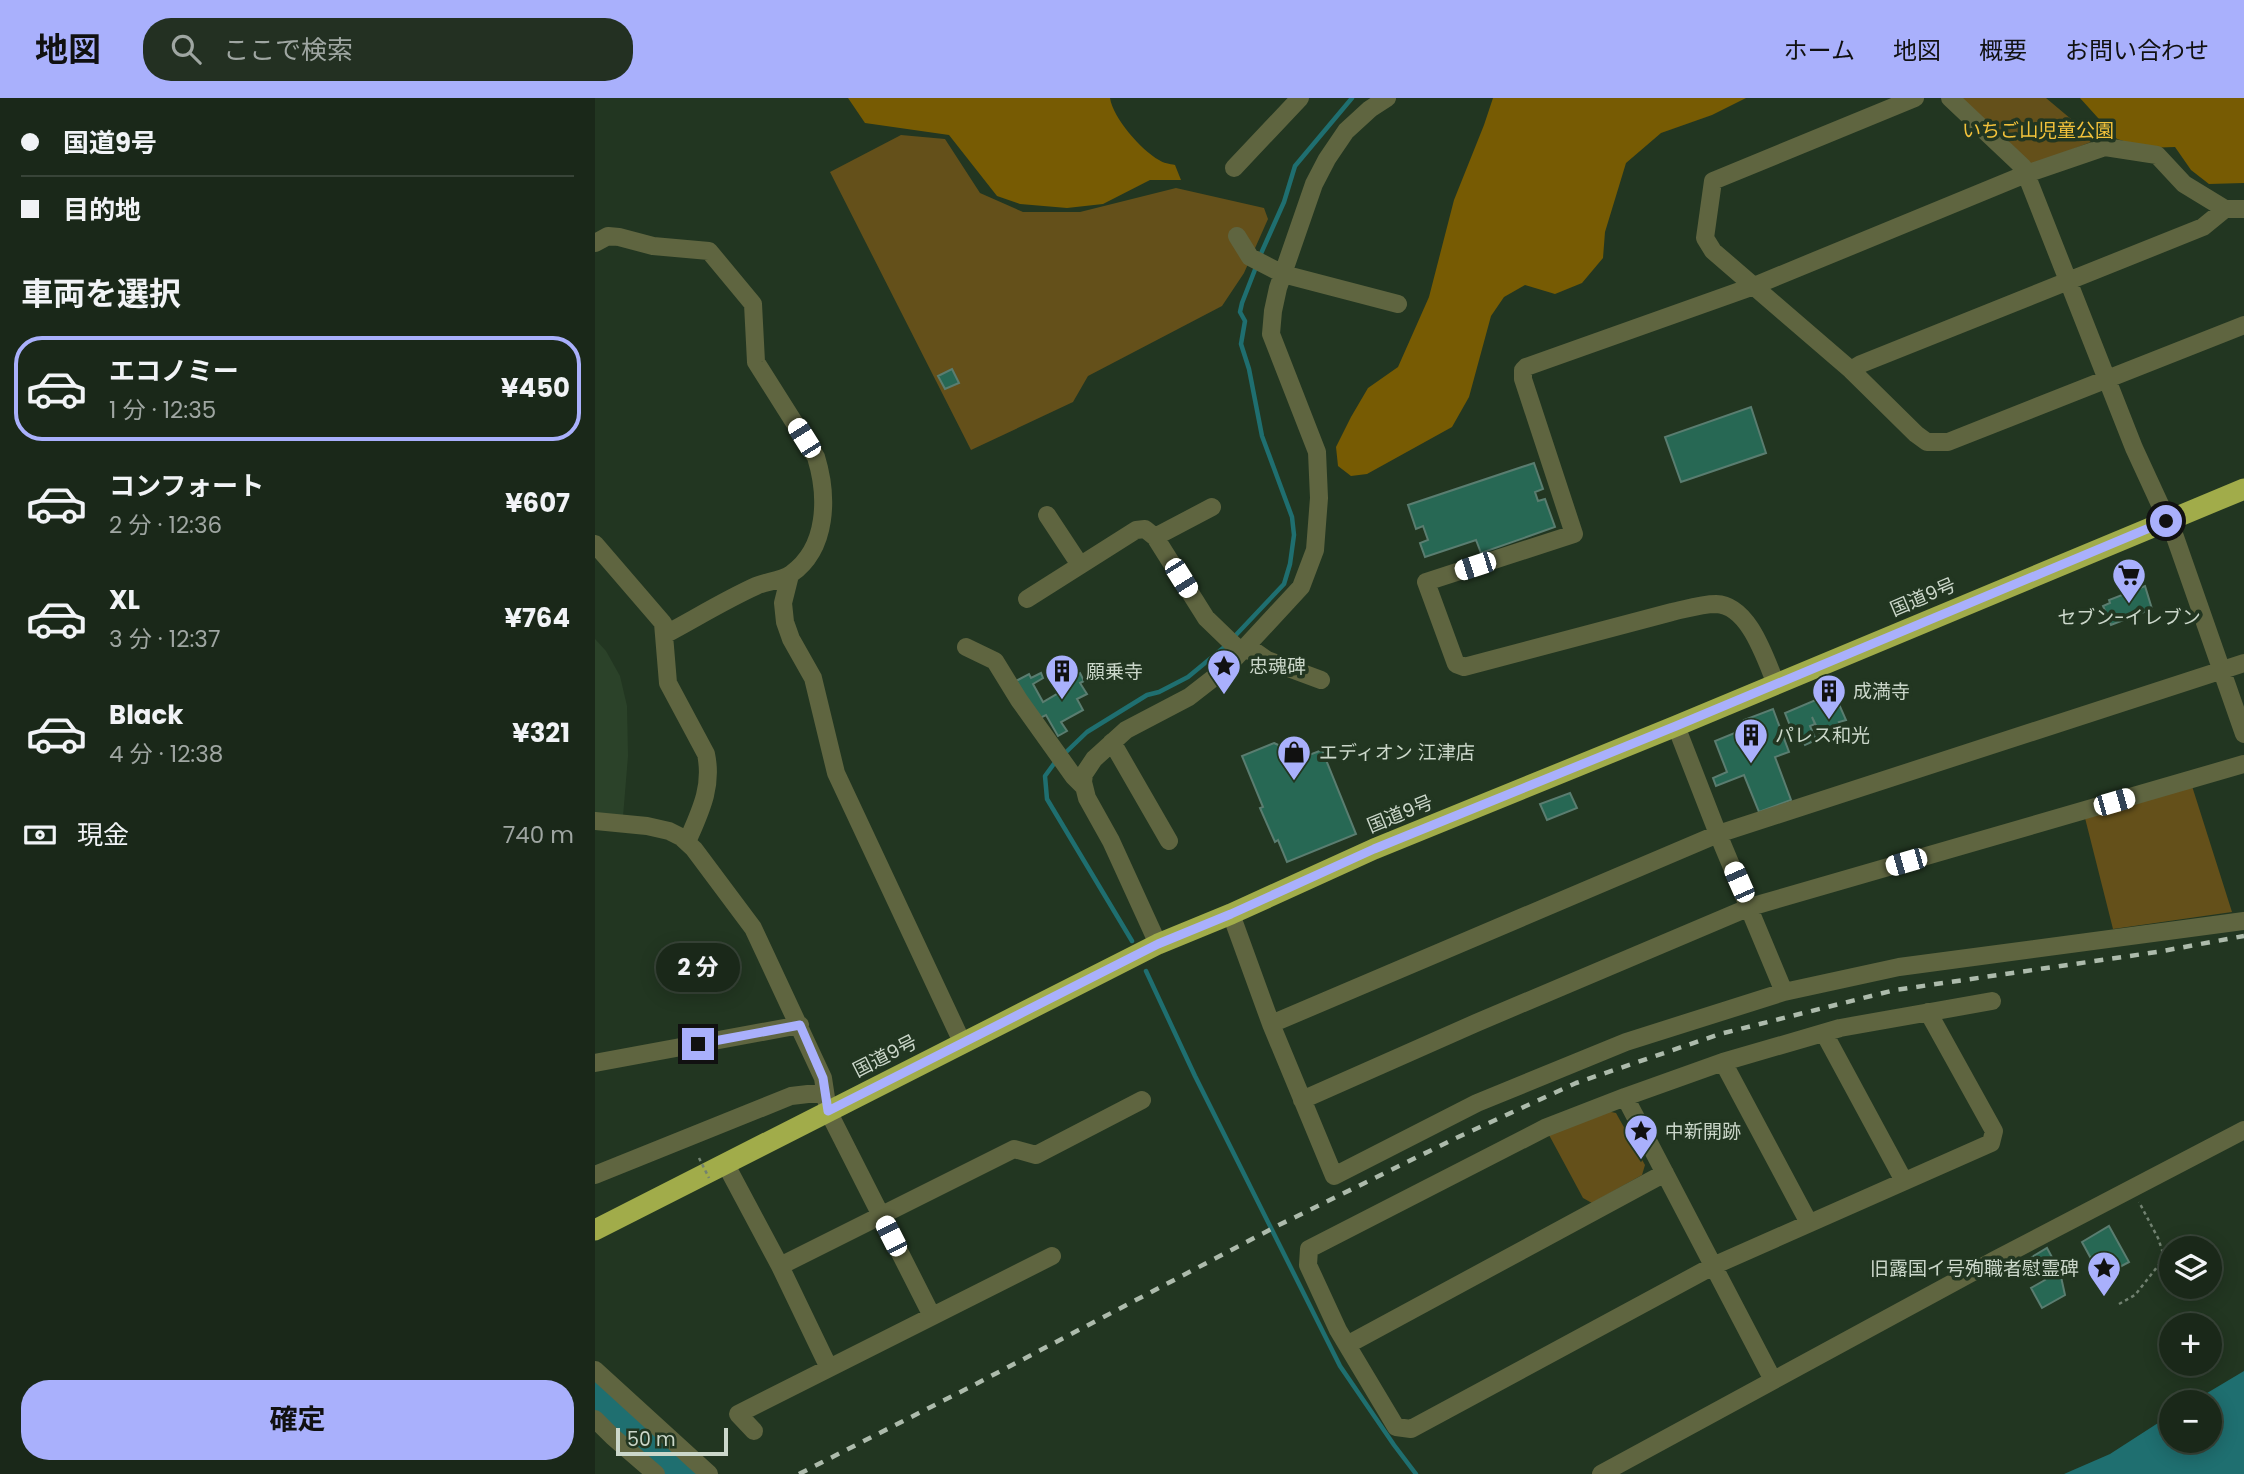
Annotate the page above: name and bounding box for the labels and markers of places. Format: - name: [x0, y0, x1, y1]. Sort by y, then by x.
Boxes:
- supermarket icon: セブン-イレブン: [2110, 556, 2148, 605]
- place label: セブン-イレブン: [2057, 604, 2201, 631]
- place icon: 忠魂碑: [1205, 647, 1243, 696]
- building icon: 願乗寺: [1043, 652, 1081, 701]
- place label: 忠魂碑: [1249, 653, 1306, 680]
- place label: 願乗寺: [1086, 658, 1143, 685]
- building icon: 成満寺: [1810, 672, 1848, 721]
- place label: 成満寺: [1853, 678, 1910, 705]
- building icon: パレス和光: [1732, 716, 1770, 765]
- place label: パレス和光: [1775, 722, 1870, 749]
- shop icon: エディオン 江津店: [1275, 733, 1313, 782]
- place label: エディオン 江津店: [1319, 739, 1475, 766]
- place icon: 中新開跡: [1622, 1112, 1660, 1161]
- place label: 中新開跡: [1665, 1118, 1741, 1145]
- place icon: 旧露国イ号殉職者慰霊碑: [2085, 1249, 2123, 1298]
- place label: 旧露国イ号殉職者慰霊碑: [1870, 1255, 2079, 1282]

